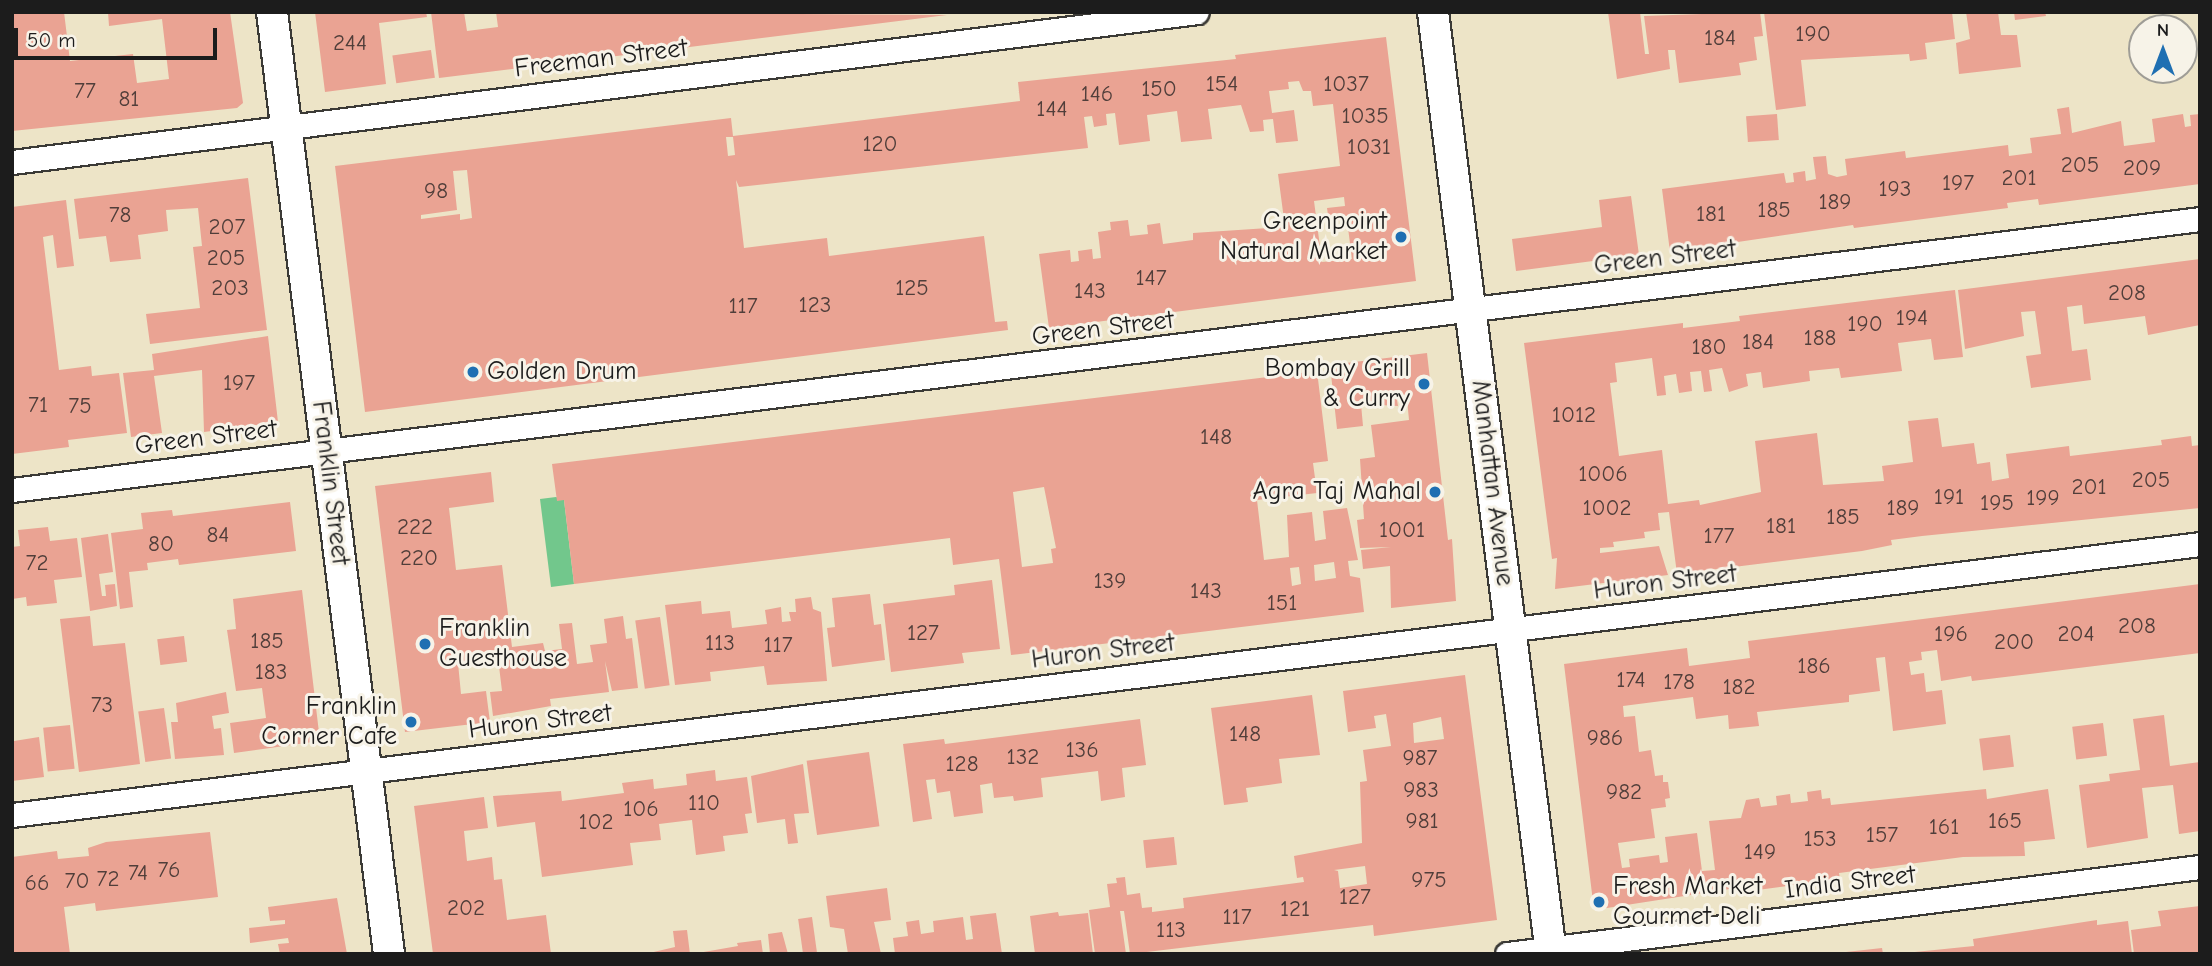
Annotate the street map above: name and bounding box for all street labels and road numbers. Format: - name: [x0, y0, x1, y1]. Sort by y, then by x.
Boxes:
- street label: Freeman Street: [513, 33, 689, 85]
- street label: Green Street: [1592, 234, 1738, 282]
- street label: Green Street: [1030, 305, 1176, 353]
- street label: Manhattan Avenue: [1464, 379, 1520, 587]
- street label: Franklin Street: [304, 399, 356, 567]
- street label: Green Street: [133, 414, 279, 462]
- street label: Huron Street: [1592, 559, 1738, 607]
- street label: Huron Street: [1030, 628, 1176, 676]
- street label: Huron Street: [467, 698, 613, 746]
- street label: India Street: [1783, 860, 1917, 906]

